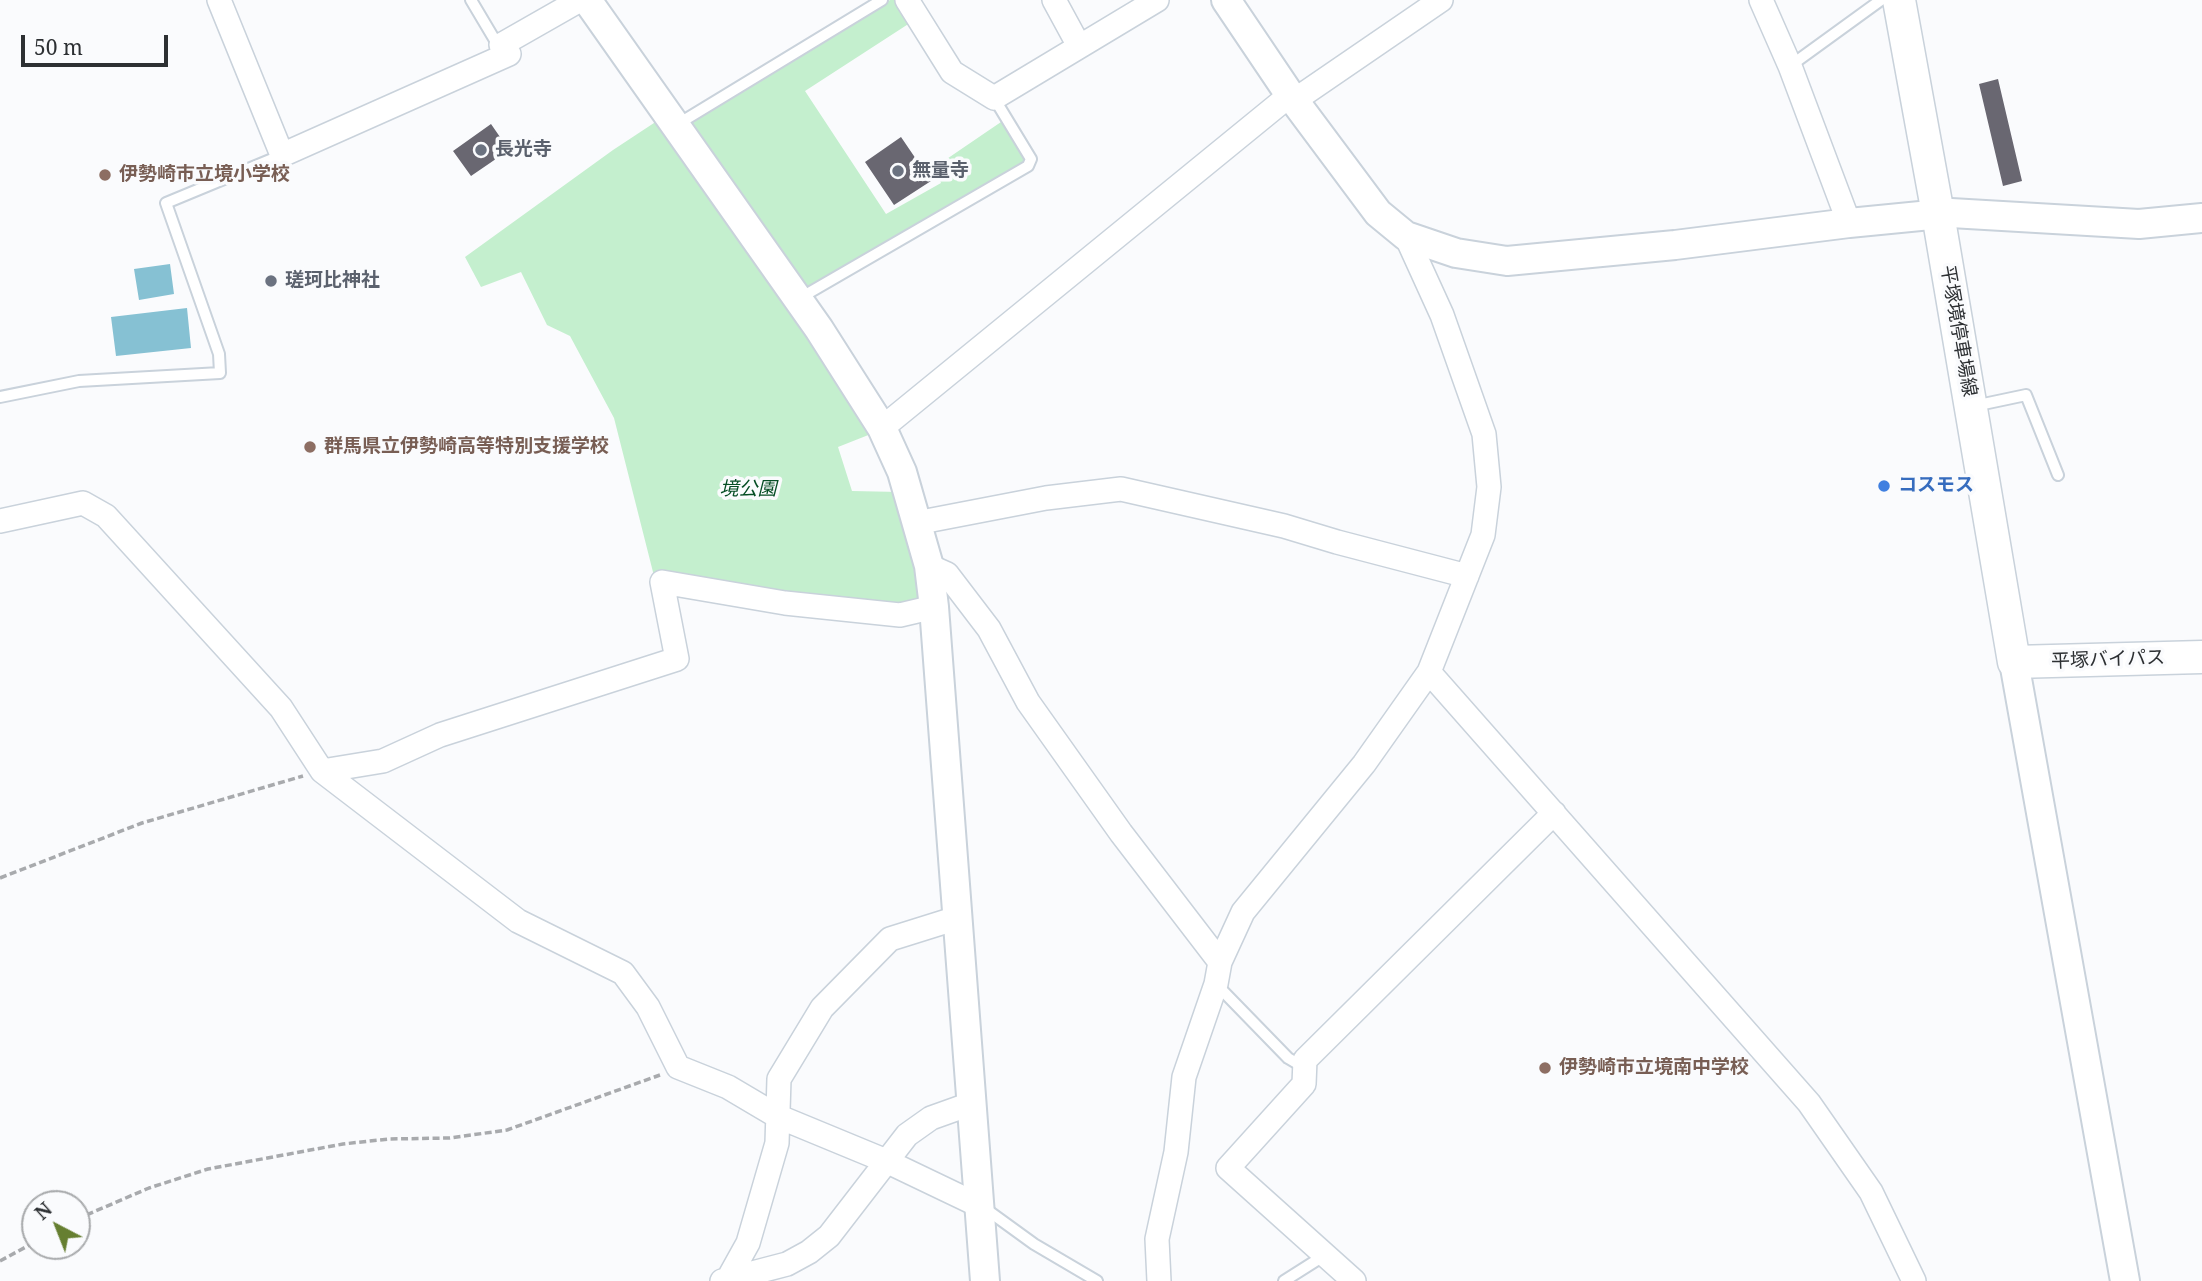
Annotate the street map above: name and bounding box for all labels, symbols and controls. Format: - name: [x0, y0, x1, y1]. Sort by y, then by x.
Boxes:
- scale bar: [24, 21, 172, 65]
- text: 50 m: [34, 33, 83, 61]
- place label: 長光寺: [495, 139, 552, 161]
- marker: 長光寺: [473, 142, 489, 158]
- place label: 無量寺: [912, 160, 969, 182]
- marker: 無量寺: [890, 163, 906, 179]
- place label: 伊勢崎市立境小学校: [119, 164, 290, 186]
- marker: 伊勢崎市立境小学校: [97, 167, 113, 183]
- street label: 平塚境停車場線: [1935, 264, 1981, 398]
- place label: 瑳珂比神社: [285, 270, 380, 292]
- marker: 瑳珂比神社: [263, 273, 279, 289]
- place label: 群馬県立伊勢崎高等特別支援学校: [324, 436, 609, 458]
- marker: 群馬県立伊勢崎高等特別支援学校: [302, 439, 318, 455]
- place label: コスモス: [1898, 475, 1974, 497]
- marker: コスモス: [1876, 478, 1892, 494]
- park label: 境公園: [720, 479, 776, 501]
- street label: 平塚バイパス: [2051, 647, 2165, 673]
- place label: 伊勢崎市立境南中学校: [1559, 1057, 1749, 1079]
- marker: 伊勢崎市立境南中学校: [1537, 1060, 1553, 1076]
- north arrow: [21, 1190, 91, 1260]
- text: N: [29, 1196, 58, 1226]

